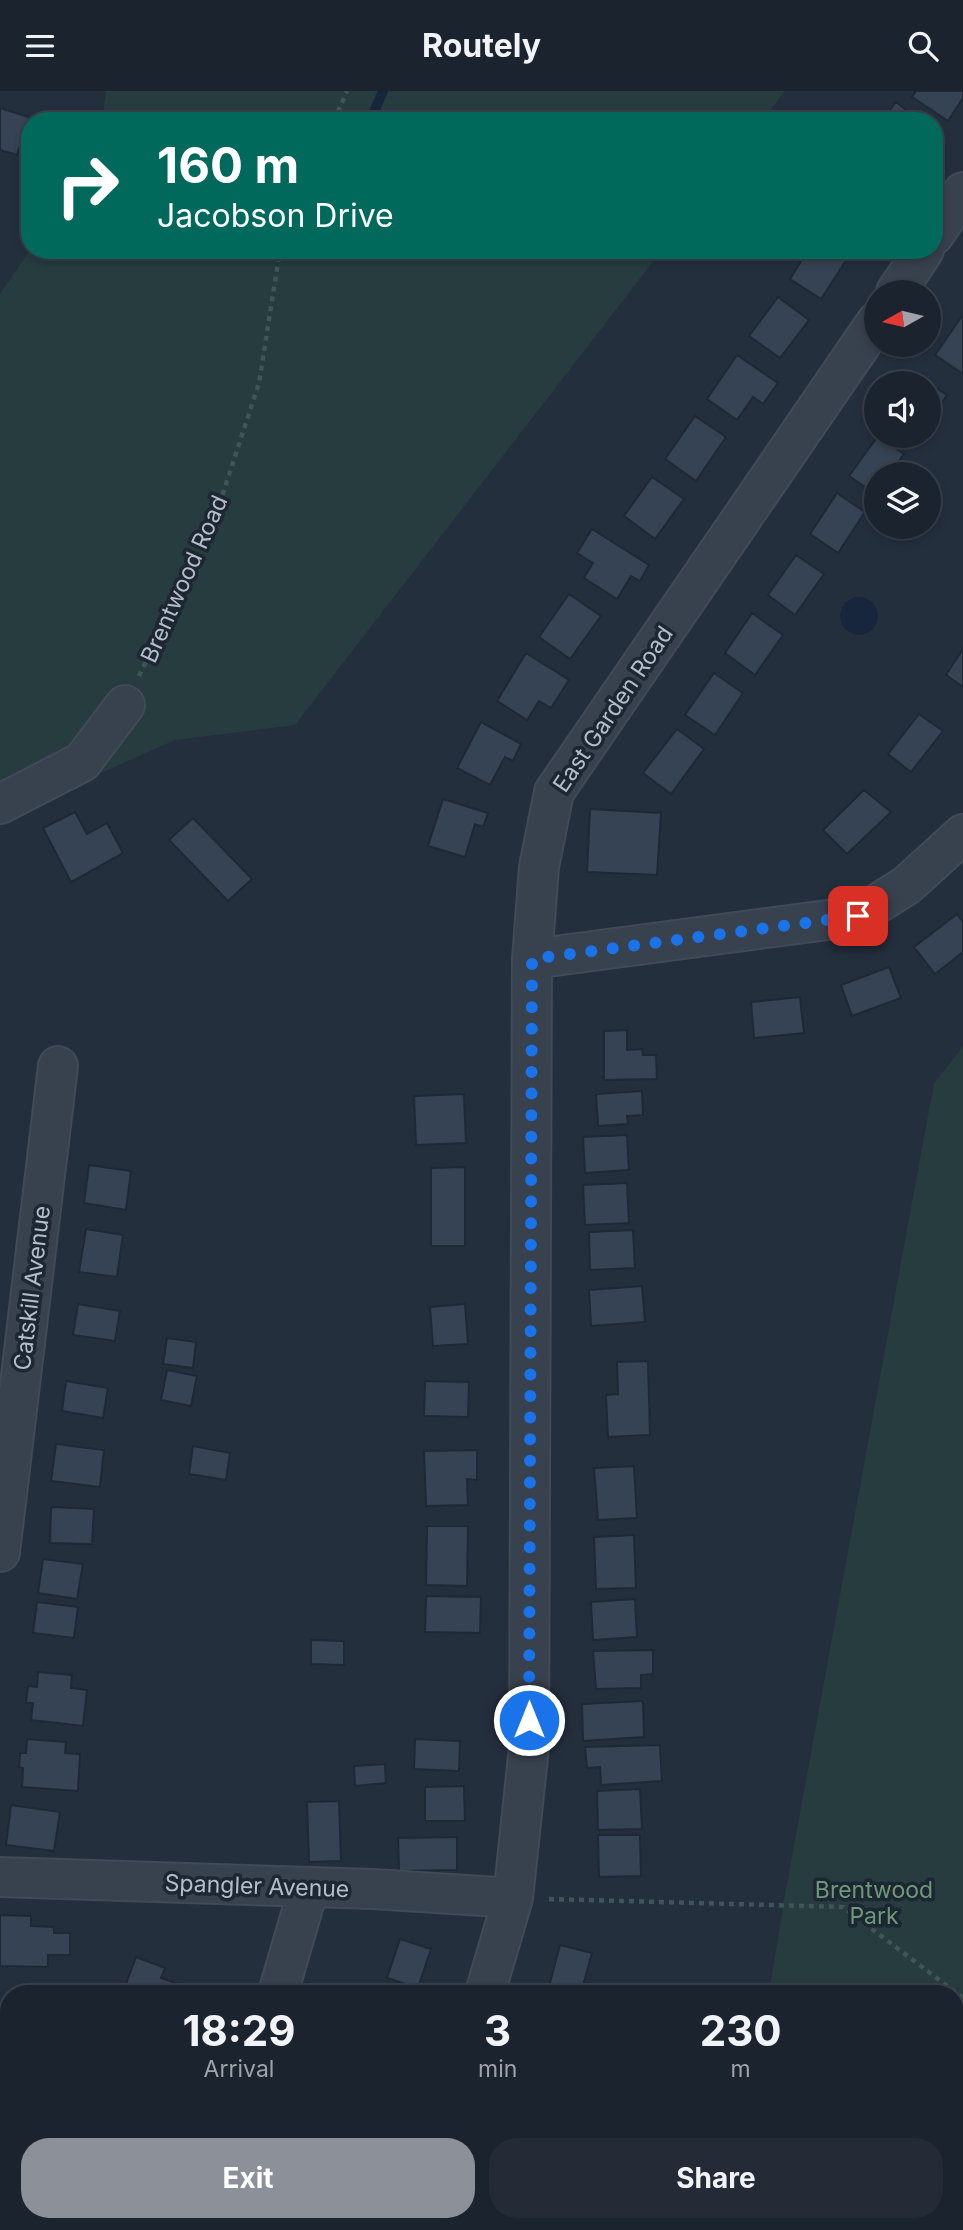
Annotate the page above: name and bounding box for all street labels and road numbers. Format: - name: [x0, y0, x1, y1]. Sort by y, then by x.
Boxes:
- street label: Brentwood Road: [135, 491, 233, 667]
- street label: East Garden Road: [547, 621, 679, 797]
- street label: Catskill Avenue: [8, 1204, 56, 1372]
- street label: Spangler Avenue: [164, 1869, 350, 1903]

